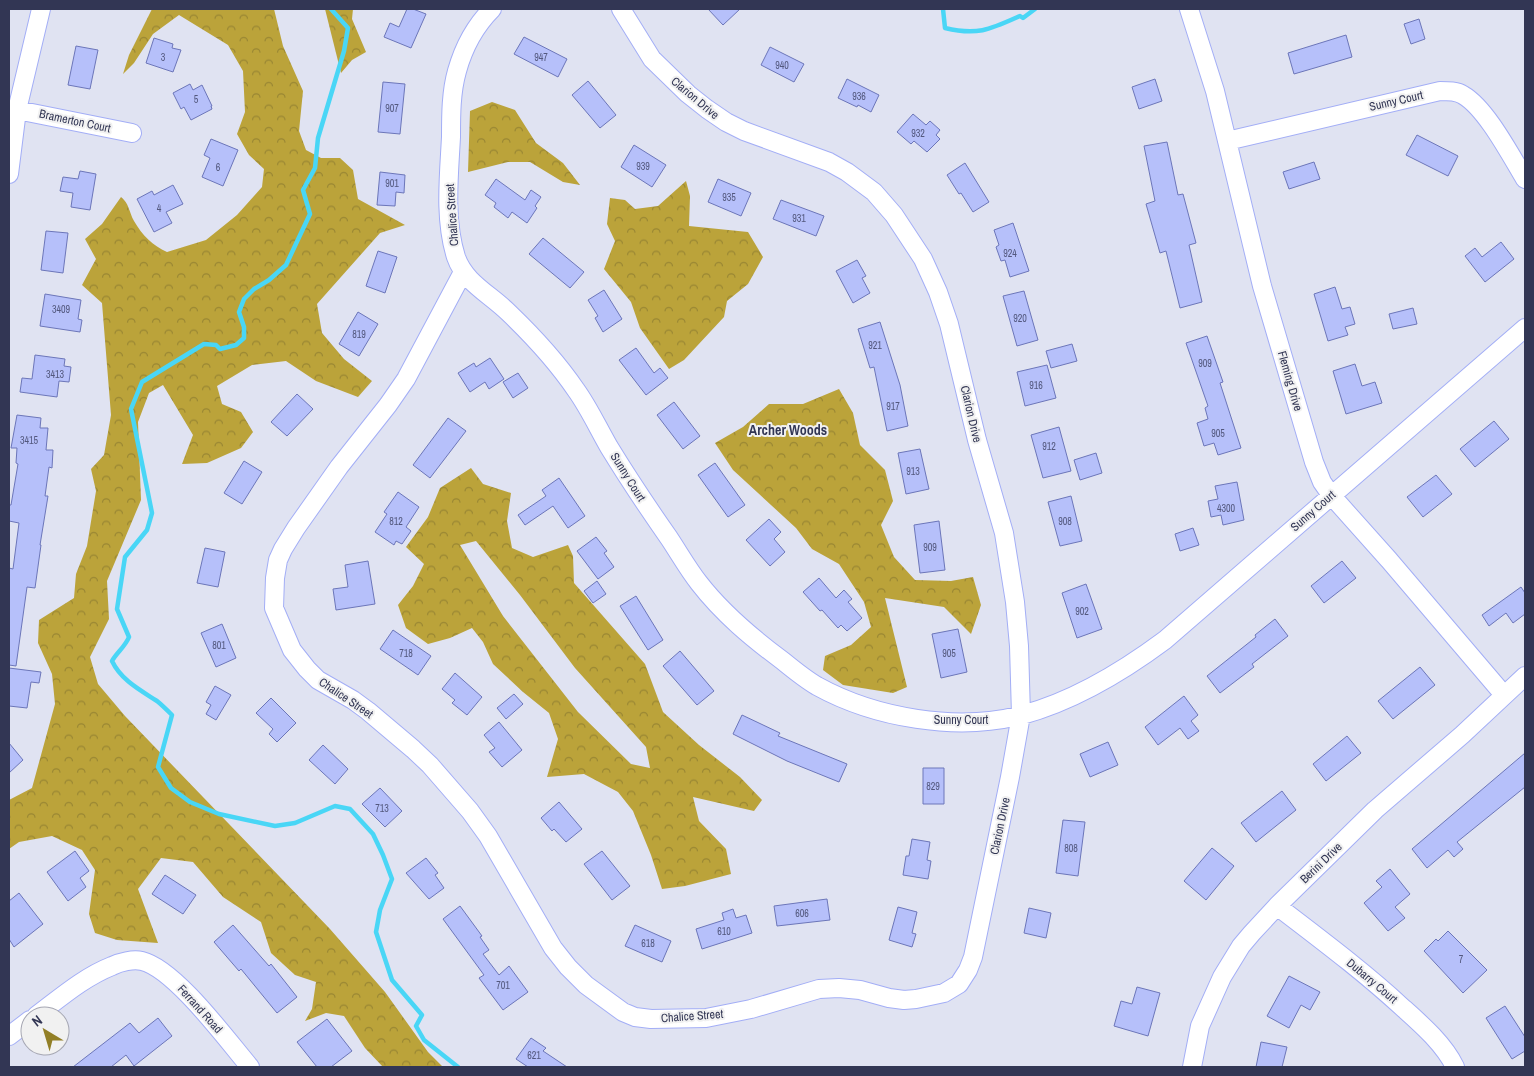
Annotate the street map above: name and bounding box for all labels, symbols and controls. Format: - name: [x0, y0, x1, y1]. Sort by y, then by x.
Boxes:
- house number: 3: [161, 51, 166, 64]
- house number: 947: [534, 51, 548, 64]
- house number: 940: [775, 59, 789, 72]
- street label: Clarion Drive: [668, 73, 722, 123]
- street label: Sunny Court: [1368, 87, 1425, 115]
- house number: 936: [852, 90, 866, 103]
- house number: 5: [194, 93, 199, 106]
- house number: 907: [385, 102, 399, 115]
- street label: Bramerton Court: [38, 106, 112, 136]
- house number: 932: [911, 127, 925, 140]
- house number: 939: [636, 160, 650, 173]
- house number: 6: [216, 161, 221, 174]
- house number: 901: [385, 177, 399, 190]
- street label: Chalice Street: [442, 183, 462, 247]
- house number: 935: [722, 191, 736, 204]
- house number: 4: [157, 202, 162, 215]
- house number: 931: [792, 212, 806, 225]
- house number: 924: [1003, 247, 1017, 260]
- house number: 3409: [52, 303, 71, 316]
- house number: 920: [1013, 312, 1027, 325]
- house number: 819: [352, 328, 366, 341]
- house number: 921: [868, 339, 882, 352]
- street label: Fleming Drive: [1274, 349, 1306, 413]
- house number: 909: [1198, 357, 1212, 370]
- house number: 3413: [46, 368, 65, 381]
- house number: 916: [1029, 379, 1043, 392]
- street label: Clarion Drive: [957, 384, 985, 444]
- house number: 917: [886, 400, 900, 413]
- district label: Archer Woods: [749, 421, 827, 439]
- house number: 905: [1211, 427, 1225, 440]
- house number: 3415: [20, 434, 39, 447]
- house number: 912: [1042, 440, 1056, 453]
- street label: Sunny Court: [607, 450, 649, 505]
- house number: 913: [906, 465, 920, 478]
- street label: Sunny Court: [1287, 487, 1339, 535]
- house number: 4300: [1217, 502, 1236, 515]
- house number: 812: [389, 515, 403, 528]
- house number: 908: [1058, 515, 1072, 528]
- house number: 909: [923, 541, 937, 554]
- house number: 902: [1075, 605, 1089, 618]
- house number: 801: [212, 639, 226, 652]
- house number: 718: [399, 647, 413, 660]
- house number: 905: [942, 647, 956, 660]
- street label: Chalice Street: [316, 674, 377, 722]
- street label: Sunny Court: [934, 712, 989, 728]
- house number: 829: [926, 780, 940, 793]
- street label: Clarion Drive: [986, 796, 1014, 856]
- house number: 713: [375, 802, 389, 815]
- street label: Berini Drive: [1297, 839, 1345, 887]
- house number: 808: [1064, 842, 1078, 855]
- house number: 606: [795, 907, 809, 920]
- house number: 610: [717, 925, 731, 938]
- house number: 618: [641, 937, 655, 950]
- house number: 7: [1459, 953, 1464, 966]
- street label: Dubarry Court: [1343, 955, 1401, 1007]
- house number: 701: [496, 979, 510, 992]
- street label: Ferrand Road: [174, 981, 226, 1037]
- north arrow: [20, 1006, 70, 1056]
- street label: Chalice Street: [660, 1006, 724, 1026]
- text: N: [28, 1011, 46, 1030]
- house number: 621: [527, 1049, 541, 1062]

